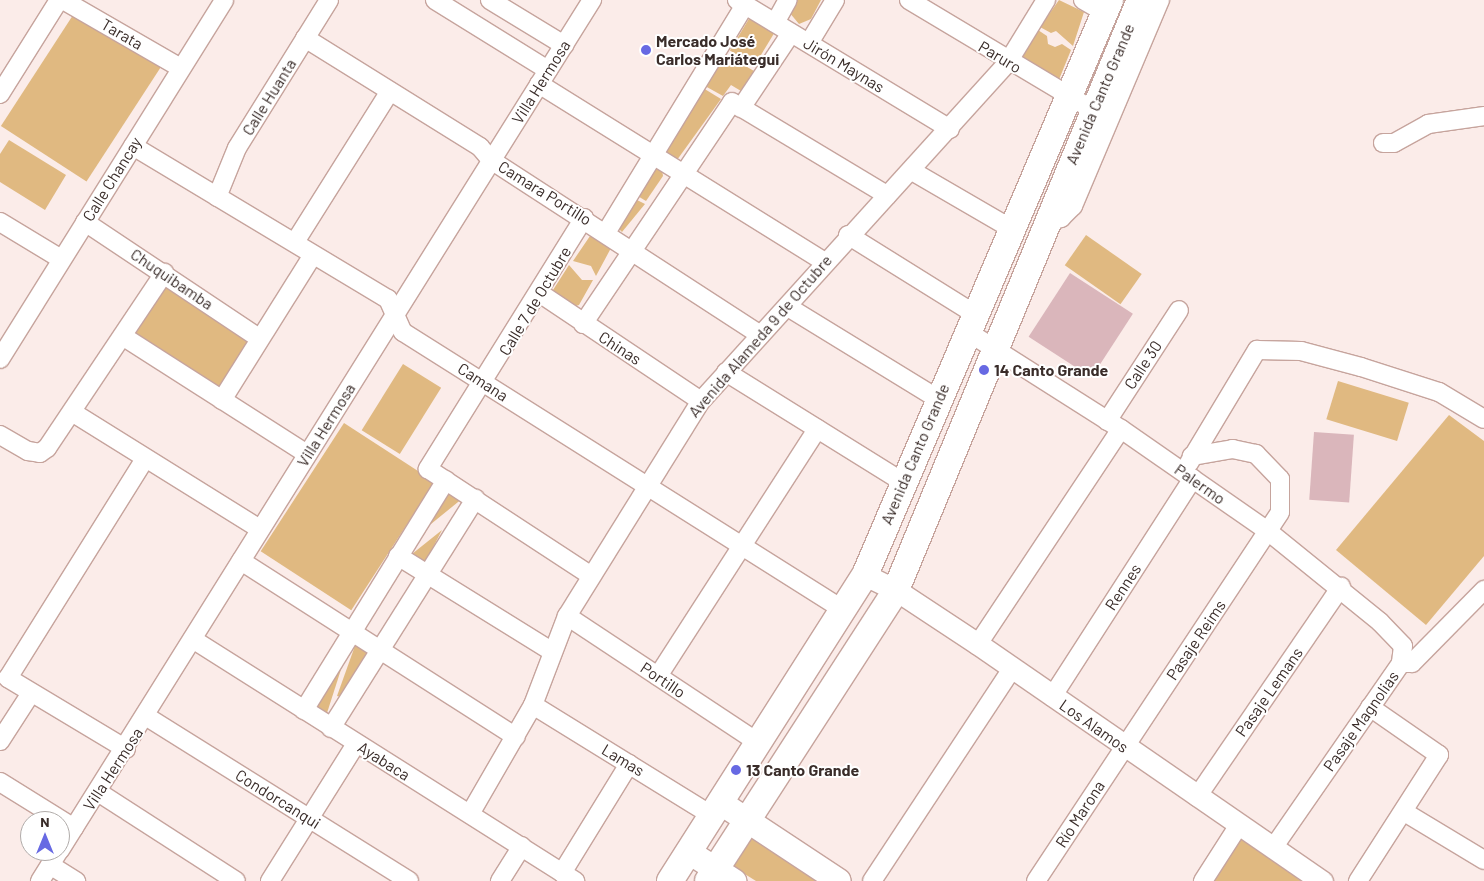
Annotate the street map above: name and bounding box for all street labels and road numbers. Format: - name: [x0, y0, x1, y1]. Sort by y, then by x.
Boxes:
- street label: Tarata: [98, 14, 146, 54]
- street label: Avenida Canto Grande: [1062, 21, 1138, 167]
- street label: Jirón Maynas: [800, 33, 888, 97]
- street label: Villa Hermosa: [508, 37, 574, 127]
- street label: Paruro: [975, 37, 1025, 77]
- street label: Calle Huanta: [238, 55, 300, 139]
- street label: Calle Chancay: [79, 133, 145, 225]
- street label: Camara Portillo: [495, 157, 595, 229]
- street label: Calle 7 de Octubre: [495, 243, 575, 359]
- street label: Chuquibamba: [127, 244, 217, 314]
- street label: Avenida Alameda 9 de Octubre: [684, 251, 836, 421]
- street label: Chinas: [595, 327, 645, 369]
- street label: Calle 30: [1120, 337, 1166, 393]
- street label: Camana: [454, 359, 512, 405]
- street label: Villa Hermosa: [293, 380, 359, 470]
- street label: Avenida Canto Grande: [877, 381, 953, 527]
- street label: Palermo: [1171, 460, 1229, 508]
- street label: Rennes: [1101, 560, 1145, 614]
- street label: Pasaje Reims: [1162, 596, 1230, 684]
- street label: Pasaje Lemans: [1231, 644, 1307, 740]
- street label: Portillo: [637, 658, 689, 702]
- street label: Pasaje Magnolias: [1319, 667, 1403, 775]
- street label: Los Alamos: [1056, 695, 1132, 757]
- street label: Villa Hermosa: [79, 724, 147, 814]
- street label: Ayabaca: [354, 737, 414, 785]
- street label: Lamas: [598, 740, 648, 780]
- street label: Condorcanqui: [232, 765, 324, 833]
- street label: Río Marona: [1051, 777, 1109, 851]

